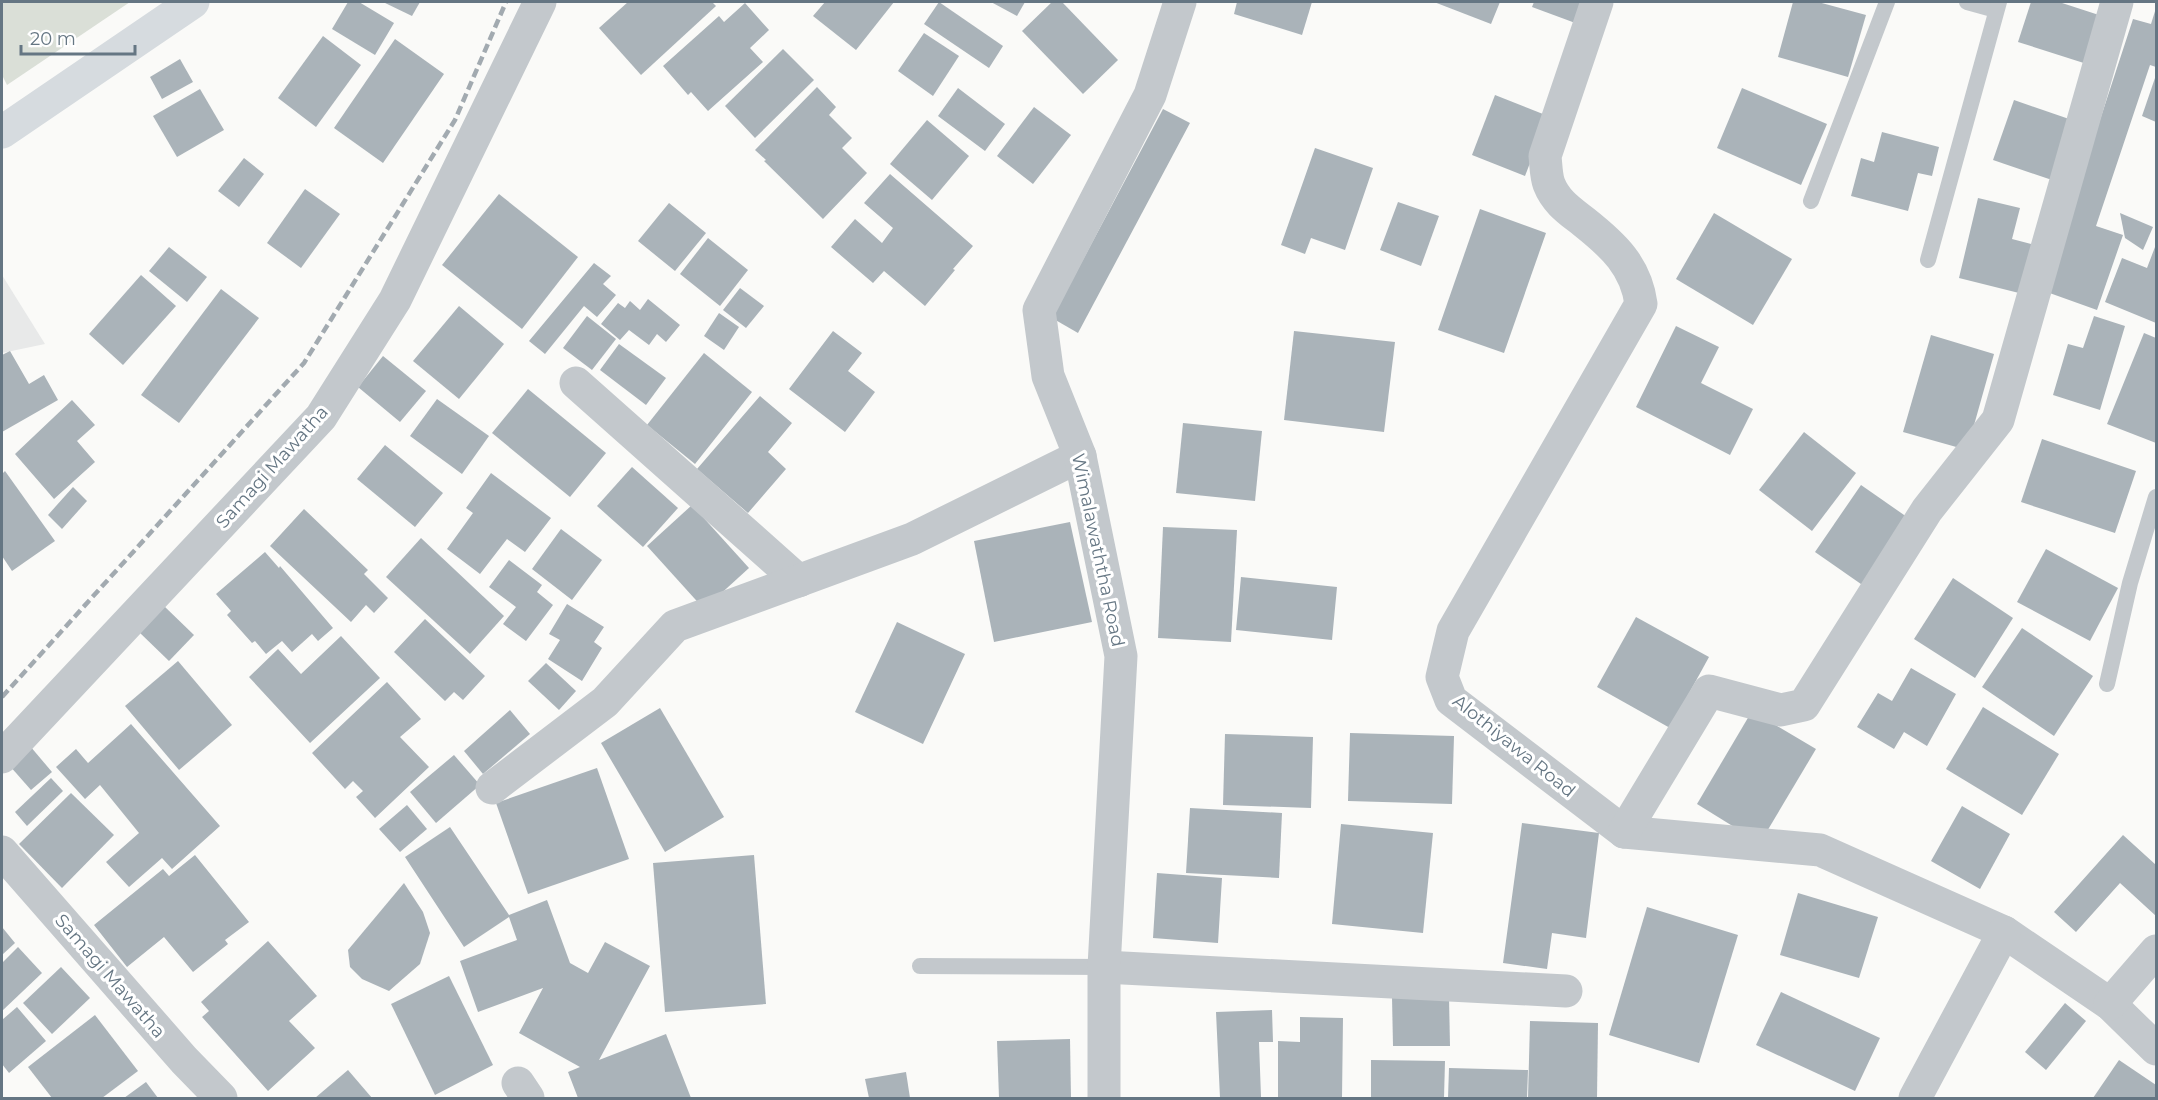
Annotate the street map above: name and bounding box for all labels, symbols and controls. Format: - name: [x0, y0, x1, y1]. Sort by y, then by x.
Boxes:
- scale bar: [21, 18, 135, 56]
- text: 20 m: [30, 28, 76, 50]
- street label: Samagi Mawatha: [211, 401, 333, 533]
- street label: Wimalawaththa Road: [1067, 451, 1129, 649]
- street label: Alothiyawa Road: [1448, 690, 1580, 802]
- street label: Samagi Mawatha: [50, 909, 170, 1043]

